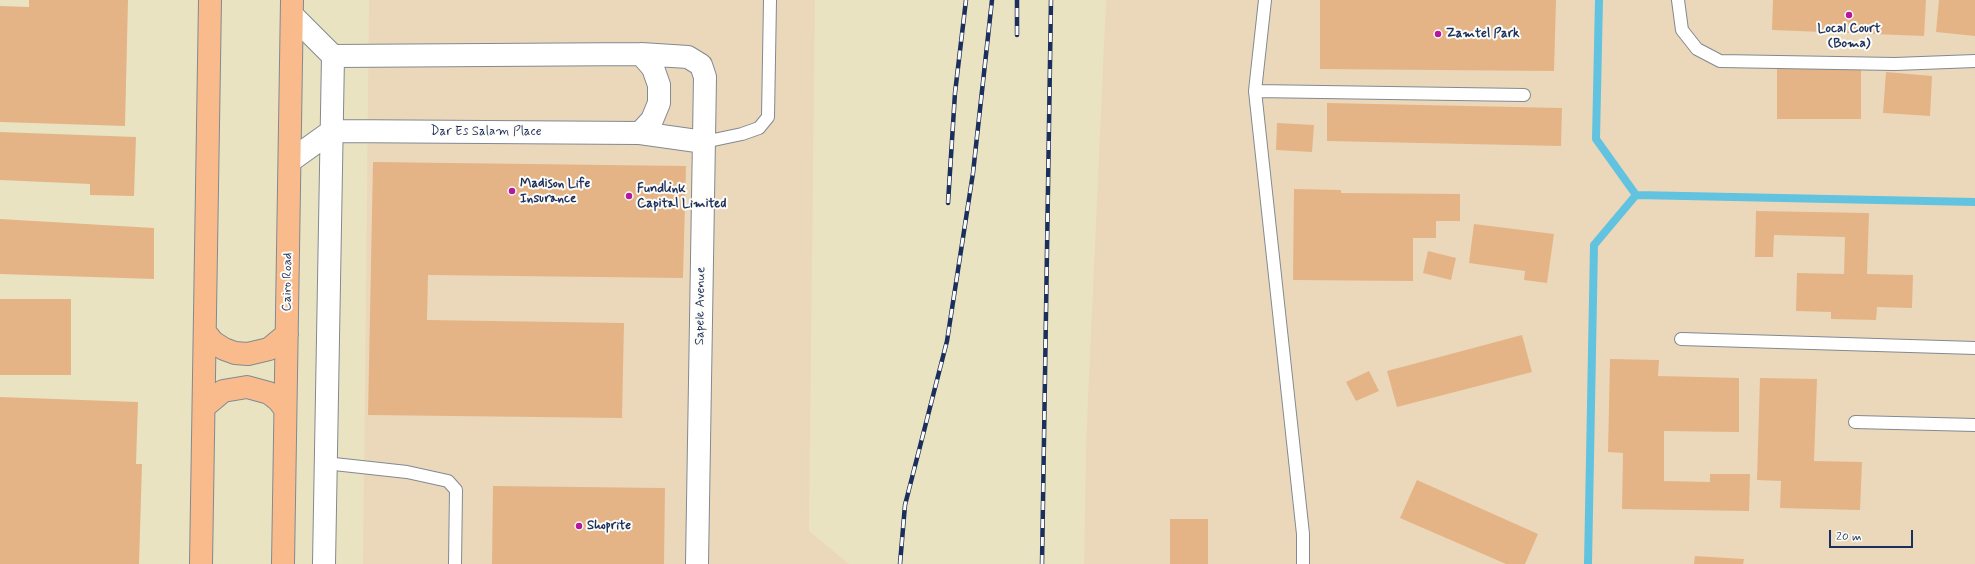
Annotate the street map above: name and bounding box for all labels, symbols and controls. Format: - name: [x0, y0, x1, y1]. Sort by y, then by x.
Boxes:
- marker: Local Court (Boma): [1844, 10, 1854, 20]
- place label: Local Court (Boma): [1817, 21, 1881, 52]
- place label: Zamtel Park: [1446, 26, 1519, 42]
- marker: Zamtel Park: [1433, 29, 1443, 39]
- street label: Dar Es Salam Place: [431, 124, 541, 140]
- place label: Madison Life Insurance: [520, 176, 590, 207]
- place label: Fundlink Capital Limited: [637, 181, 726, 212]
- marker: Madison Life Insurance: [507, 186, 517, 196]
- marker: Fundlink Capital Limited: [624, 191, 634, 201]
- street label: Cairo Road: [280, 252, 296, 312]
- street label: Sapele Avenue: [693, 267, 709, 345]
- place label: Shoprite: [587, 518, 631, 534]
- marker: Shoprite: [574, 521, 584, 531]
- scale bar: [1831, 522, 1915, 548]
- text: 20 m: [1836, 529, 1862, 545]

